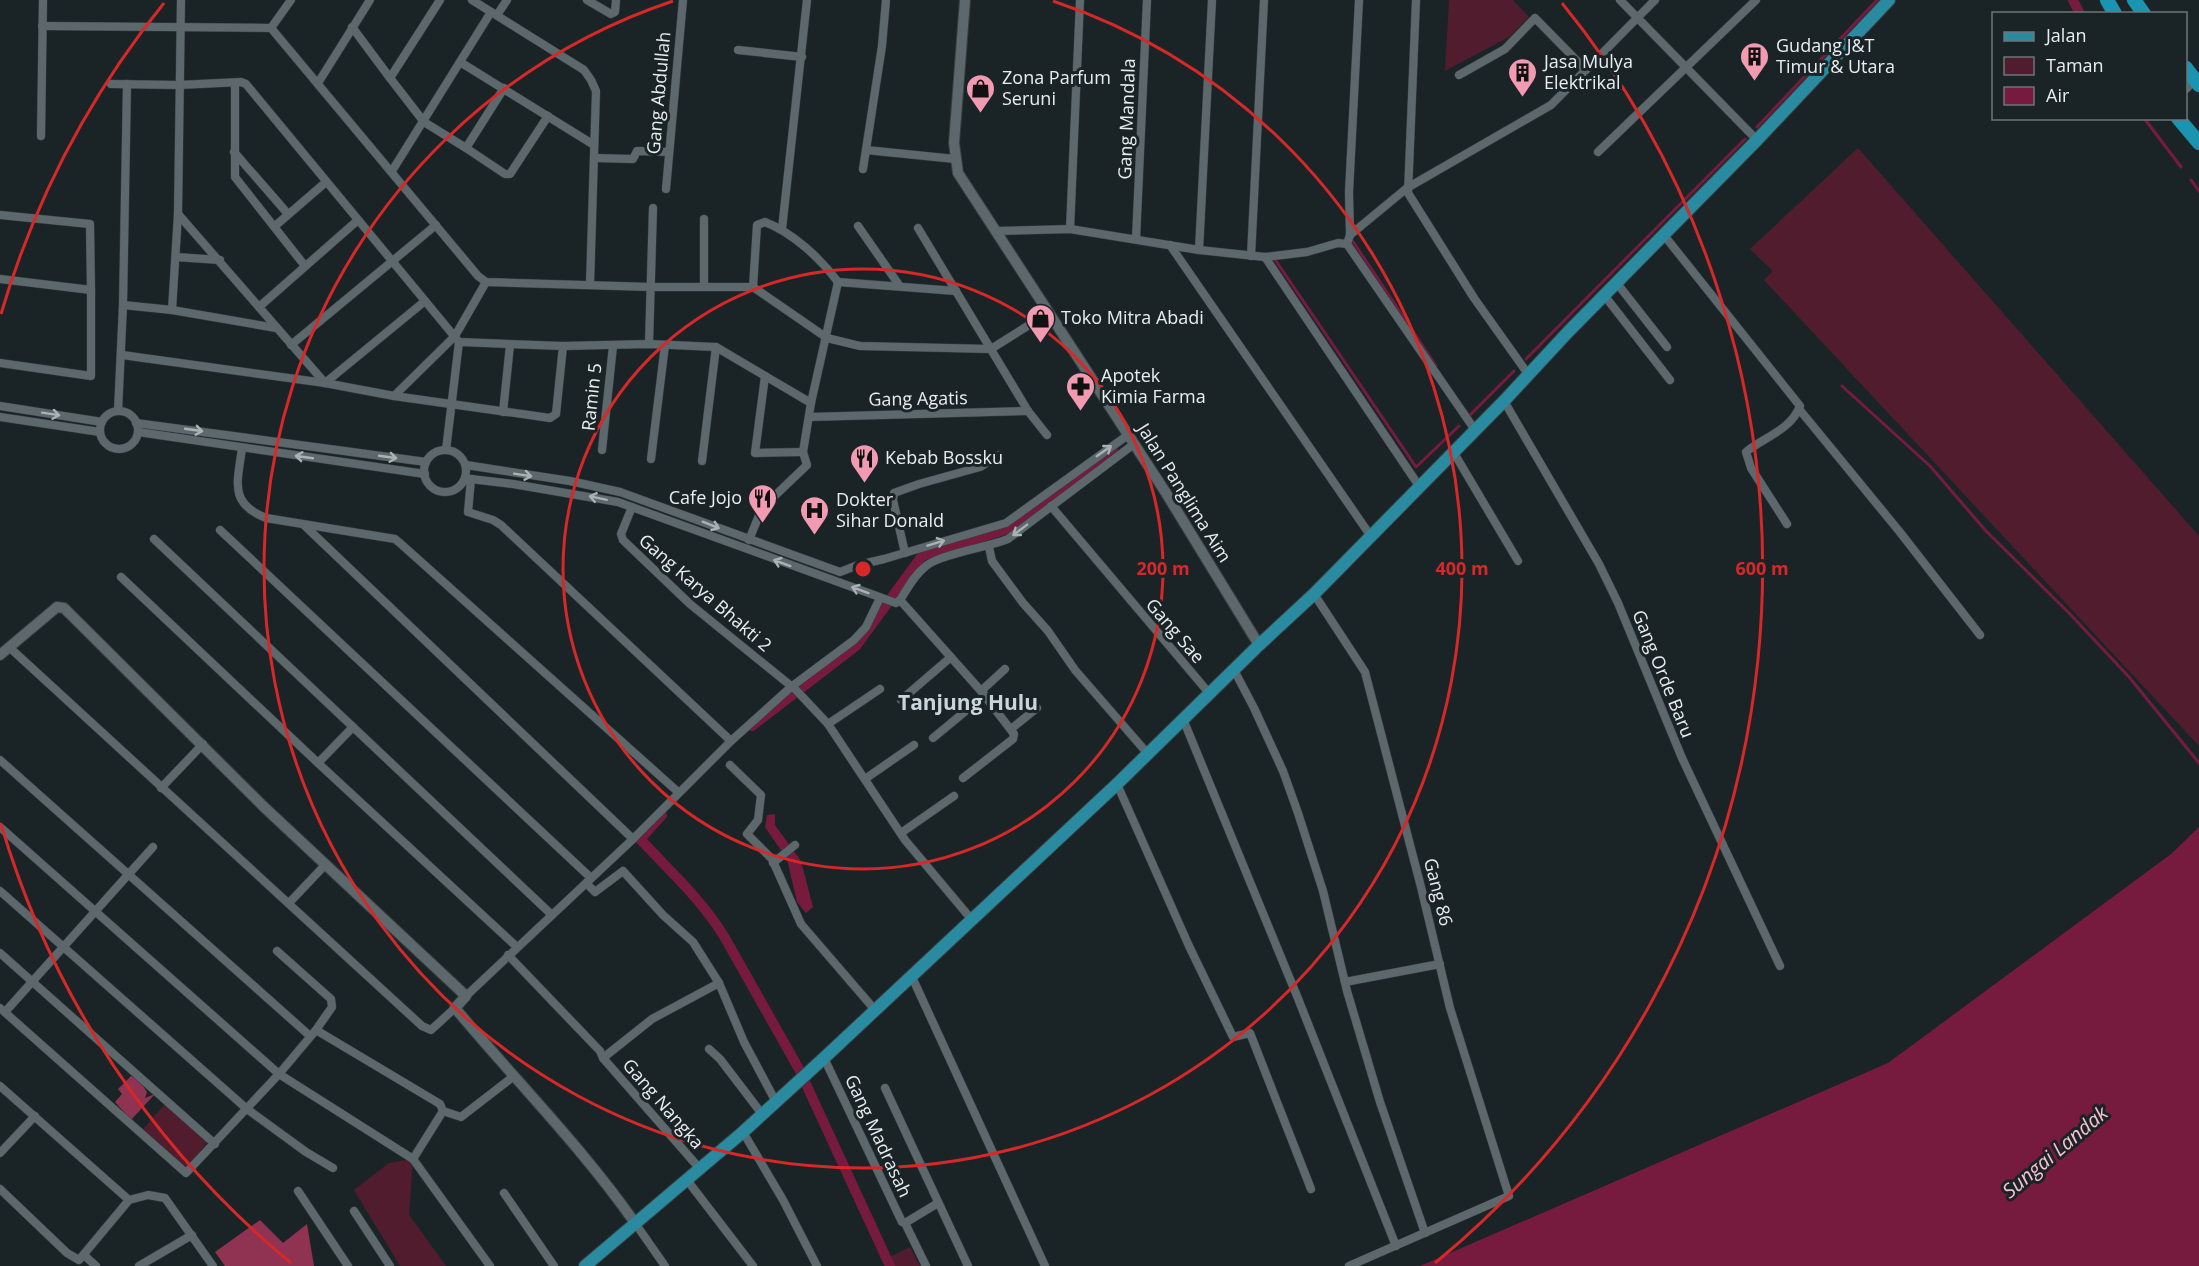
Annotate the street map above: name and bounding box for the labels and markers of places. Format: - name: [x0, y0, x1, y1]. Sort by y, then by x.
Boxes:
- place label: Gudang J&T Timur & Utara: [1776, 33, 1895, 78]
- building icon: Gudang J&T Timur & Utara: [1739, 40, 1771, 82]
- place label: Jasa Mulya Elektrikal: [1542, 49, 1633, 94]
- building icon: Jasa Mulya Elektrikal: [1507, 56, 1539, 98]
- place label: Zona Parfum Seruni: [1002, 65, 1111, 110]
- shop icon: Zona Parfum Seruni: [965, 72, 997, 114]
- shop icon: Toko Mitra Abadi: [1024, 302, 1056, 344]
- place label: Toko Mitra Abadi: [1061, 305, 1204, 329]
- place label: Apotek Kimia Farma: [1101, 363, 1206, 408]
- pharmacy icon: Apotek Kimia Farma: [1064, 370, 1096, 412]
- restaurant icon: Kebab Bossku: [848, 442, 880, 484]
- place label: Kebab Bossku: [885, 445, 1003, 469]
- restaurant icon: Cafe Jojo: [747, 482, 779, 524]
- place label: Cafe Jojo: [669, 485, 742, 509]
- place label: Dokter Sihar Donald: [836, 487, 944, 532]
- hospital icon: Dokter Sihar Donald: [799, 494, 831, 536]
- centre of rings: [853, 559, 873, 579]

